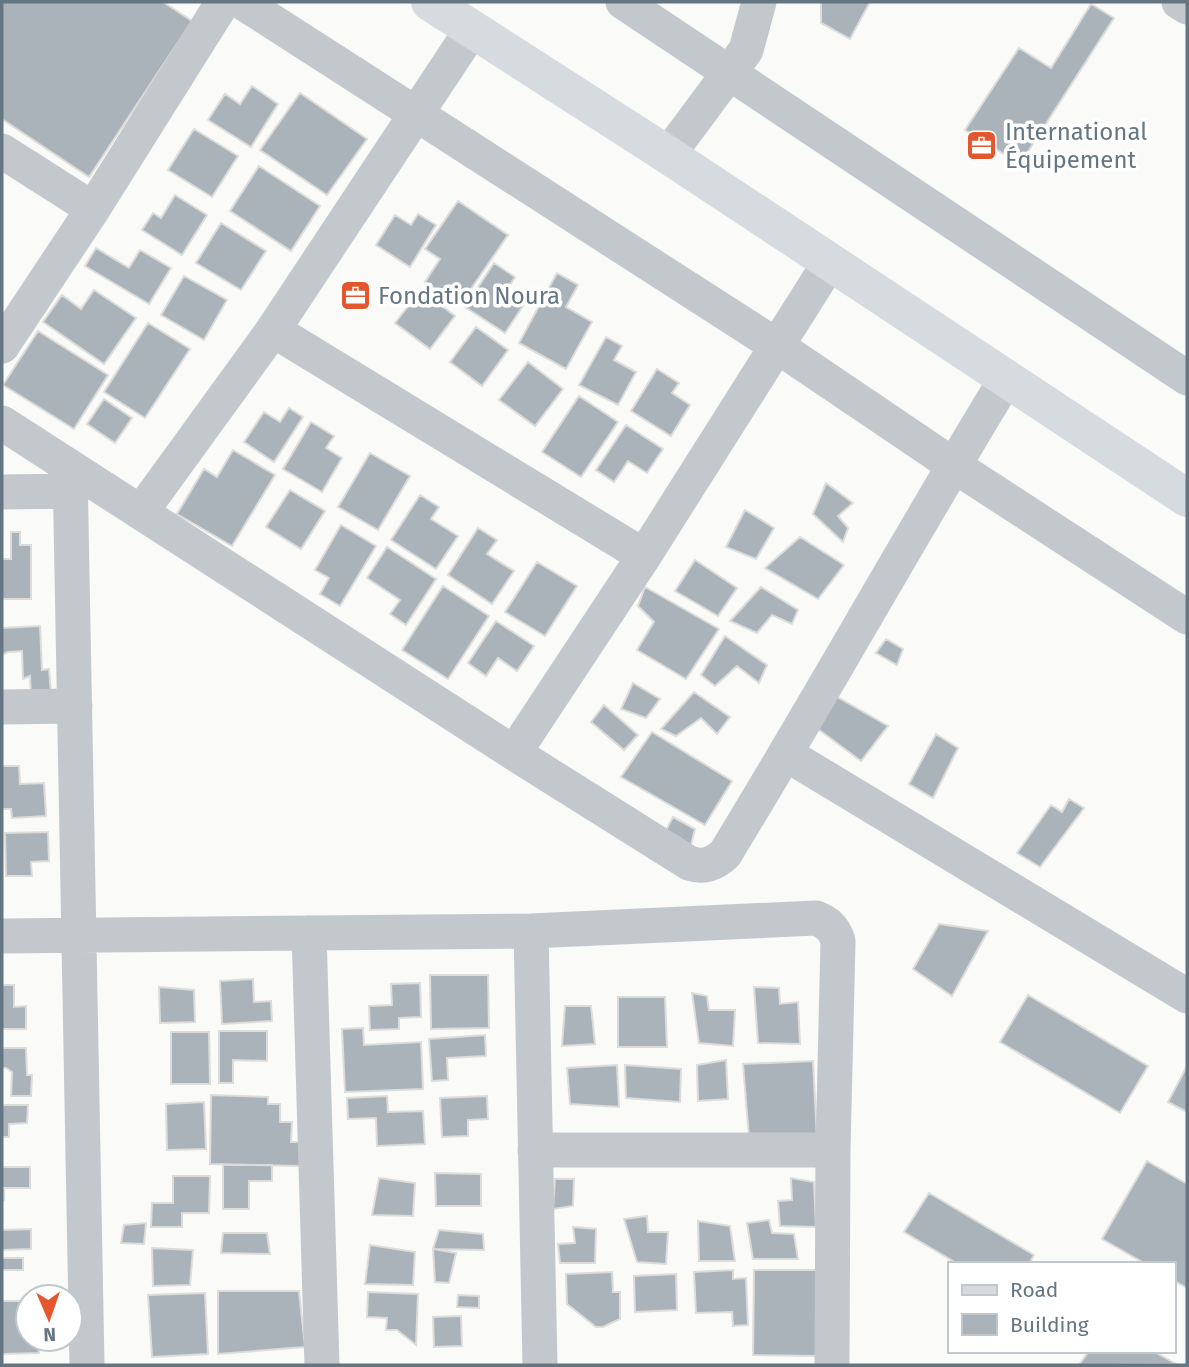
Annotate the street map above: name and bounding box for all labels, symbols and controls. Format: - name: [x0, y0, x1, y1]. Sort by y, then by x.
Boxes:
- place label: International Équipement: [1005, 118, 1147, 174]
- office icon: International Équipement: [965, 129, 999, 163]
- office icon: Fondation Noura: [338, 279, 372, 313]
- place label: Fondation Noura: [378, 282, 560, 310]
- legend: [948, 1262, 1175, 1353]
- text: Road: [1010, 1277, 1058, 1303]
- north arrow: [14, 1283, 84, 1353]
- text: Building: [1010, 1312, 1089, 1338]
- text: N: [43, 1323, 56, 1346]

